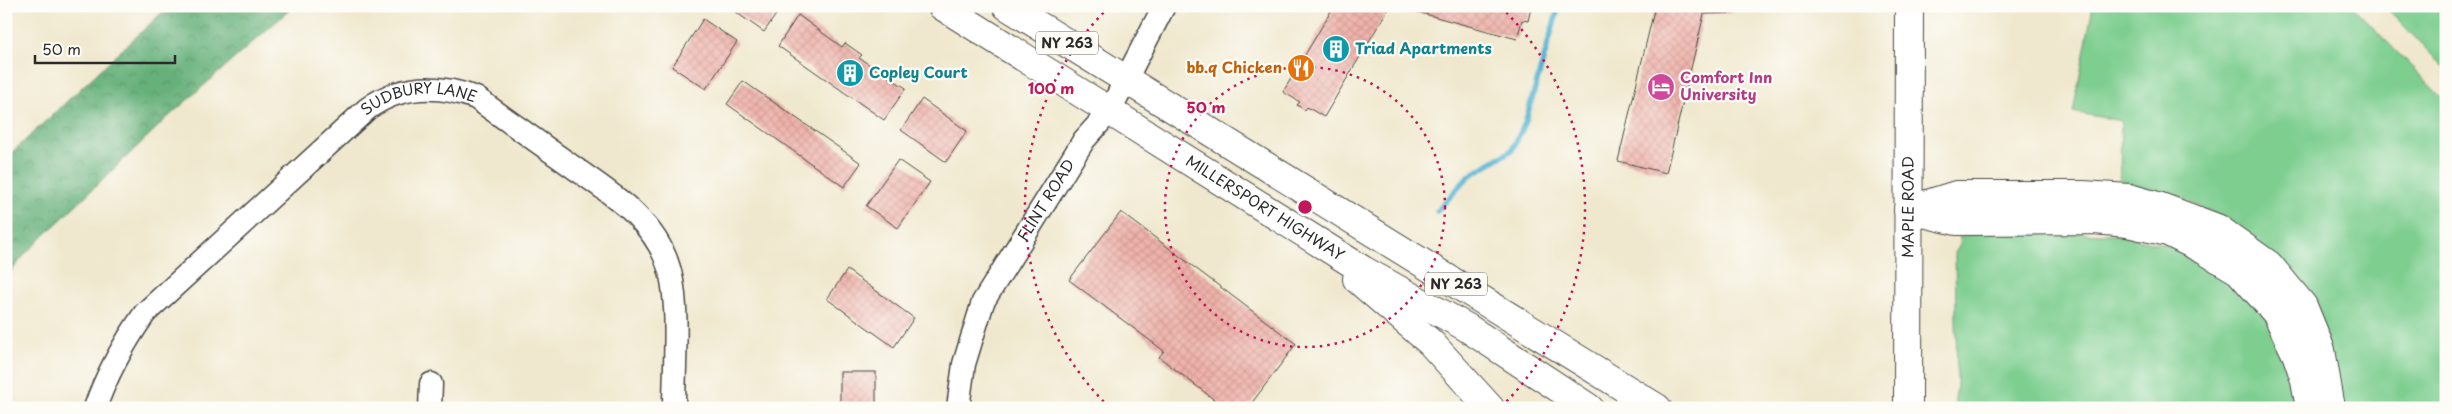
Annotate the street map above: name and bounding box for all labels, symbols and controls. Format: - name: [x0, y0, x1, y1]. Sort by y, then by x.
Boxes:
- scale bar: [35, 32, 175, 64]
- road number: NY 263: [1036, 32, 1098, 54]
- building icon: Triad Apartments: [1321, 34, 1351, 64]
- place label: Triad Apartments: [1355, 36, 1492, 59]
- text: 50 m: [42, 37, 81, 60]
- restaurant icon: bb.q Chicken: [1286, 53, 1316, 83]
- place label: bb.q Chicken: [1187, 55, 1282, 78]
- building icon: Copley Court: [835, 58, 865, 88]
- place label: Copley Court: [869, 60, 968, 83]
- place label: Comfort Inn University: [1680, 65, 1772, 105]
- hotel icon: Comfort Inn University: [1646, 72, 1676, 102]
- street label: SUDBURY LANE: [354, 76, 480, 120]
- text: 100 m: [1028, 76, 1074, 99]
- text: 50 m: [1187, 95, 1225, 118]
- street label: MILLERSPORT HIGHWAY: [1182, 149, 1350, 266]
- street label: FLINT ROAD: [1011, 154, 1079, 245]
- street label: MAPLE ROAD: [1895, 156, 1919, 258]
- centre of rings: [1296, 198, 1314, 216]
- road number: NY 263: [1425, 272, 1487, 296]

